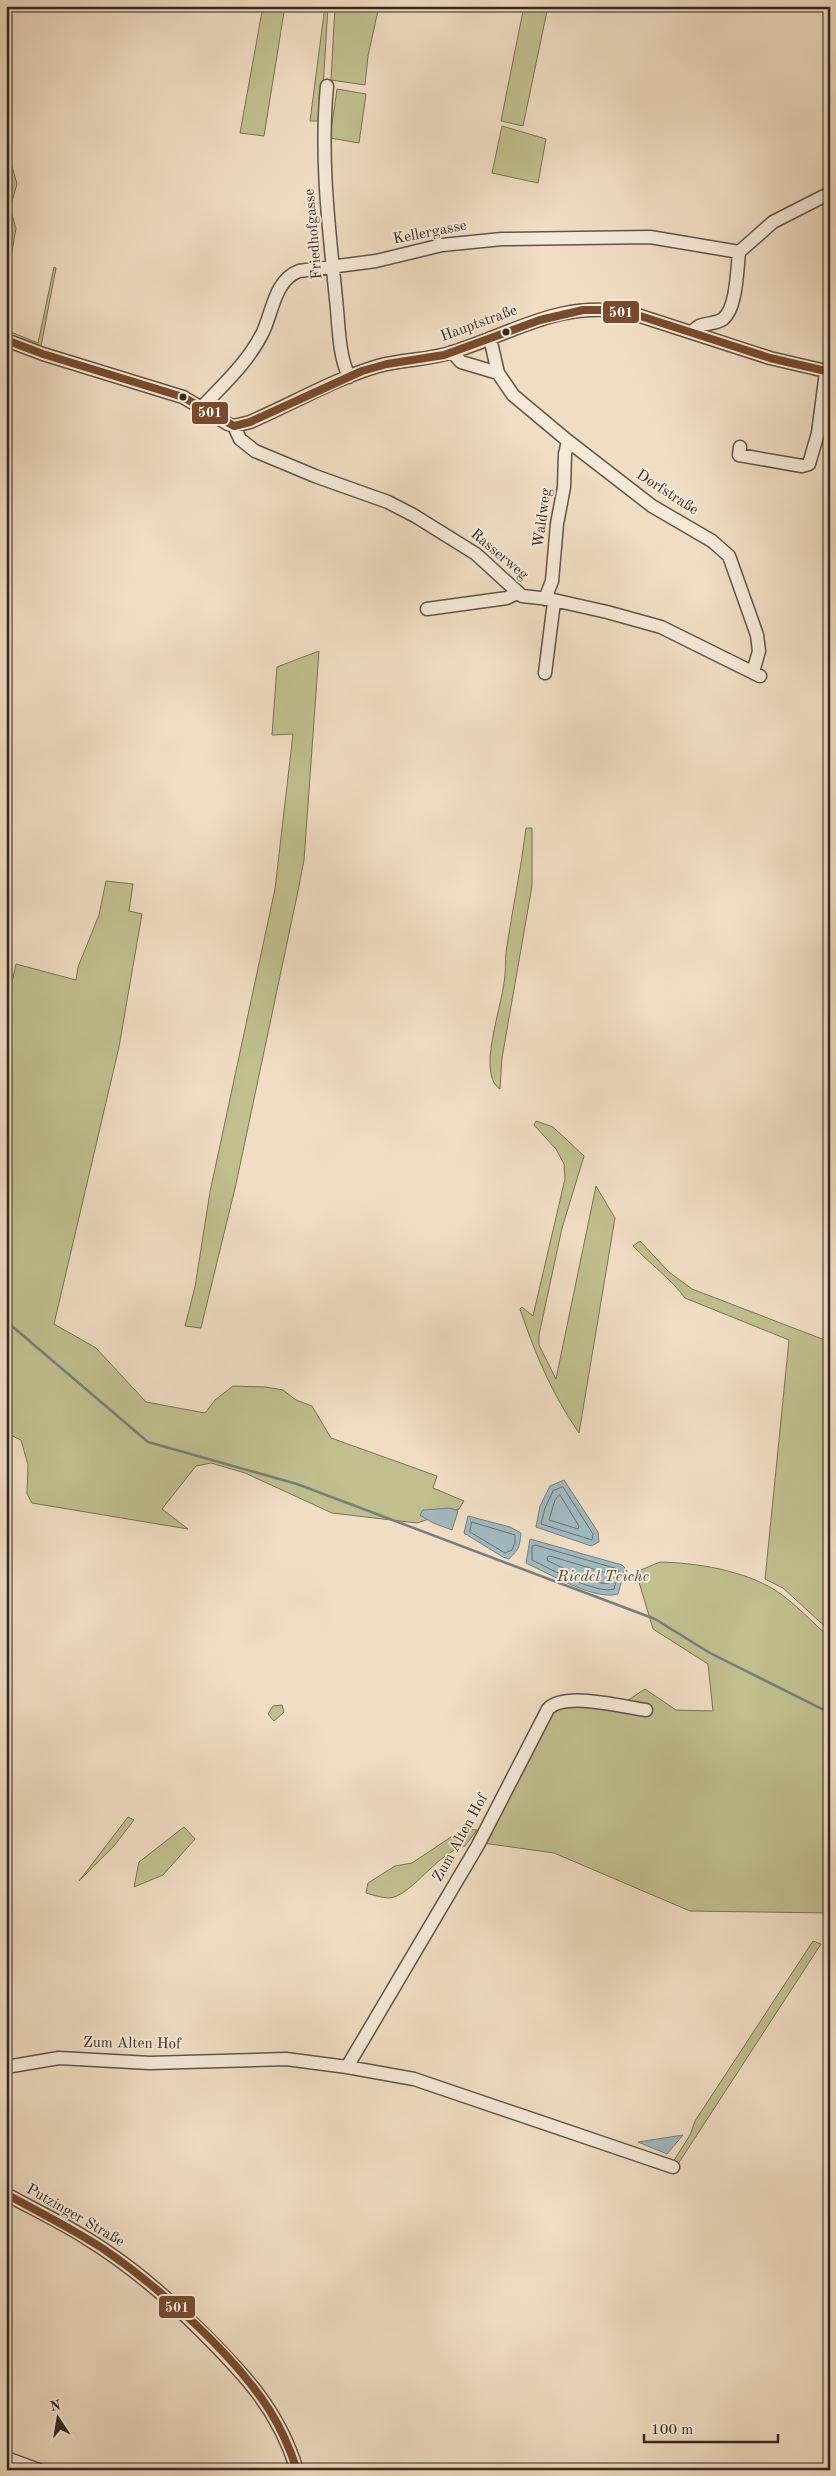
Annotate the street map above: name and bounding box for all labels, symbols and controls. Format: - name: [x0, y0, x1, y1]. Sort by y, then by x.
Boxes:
- street label: Friedhofgasse: [303, 188, 325, 280]
- street label: Kellergasse: [392, 218, 468, 248]
- line badge: 501: [602, 300, 640, 324]
- street label: Hauptstraße: [439, 303, 519, 345]
- text: 501: [609, 306, 633, 320]
- unlabelled marker: [501, 327, 511, 337]
- unlabelled marker: [178, 392, 188, 402]
- line badge: 501: [191, 401, 229, 425]
- text: 501: [198, 406, 222, 420]
- street label: Dorfstraße: [633, 468, 701, 518]
- street label: Waldweg: [531, 487, 555, 549]
- street label: Rasserweg: [467, 527, 531, 583]
- water label: Riedel Teiche: [556, 1569, 649, 1585]
- street label: Zum Alten Hof: [431, 1791, 492, 1885]
- street label: Zum Alten Hof: [83, 2036, 182, 2052]
- street label: Putzinger Straße: [23, 2182, 127, 2250]
- line badge: 501: [158, 2295, 196, 2319]
- text: 501: [165, 2301, 189, 2315]
- north arrow: [32, 2394, 82, 2444]
- text: N: [49, 2398, 62, 2414]
- scale bar: [644, 2411, 777, 2443]
- text: 100 m: [651, 2423, 693, 2438]

